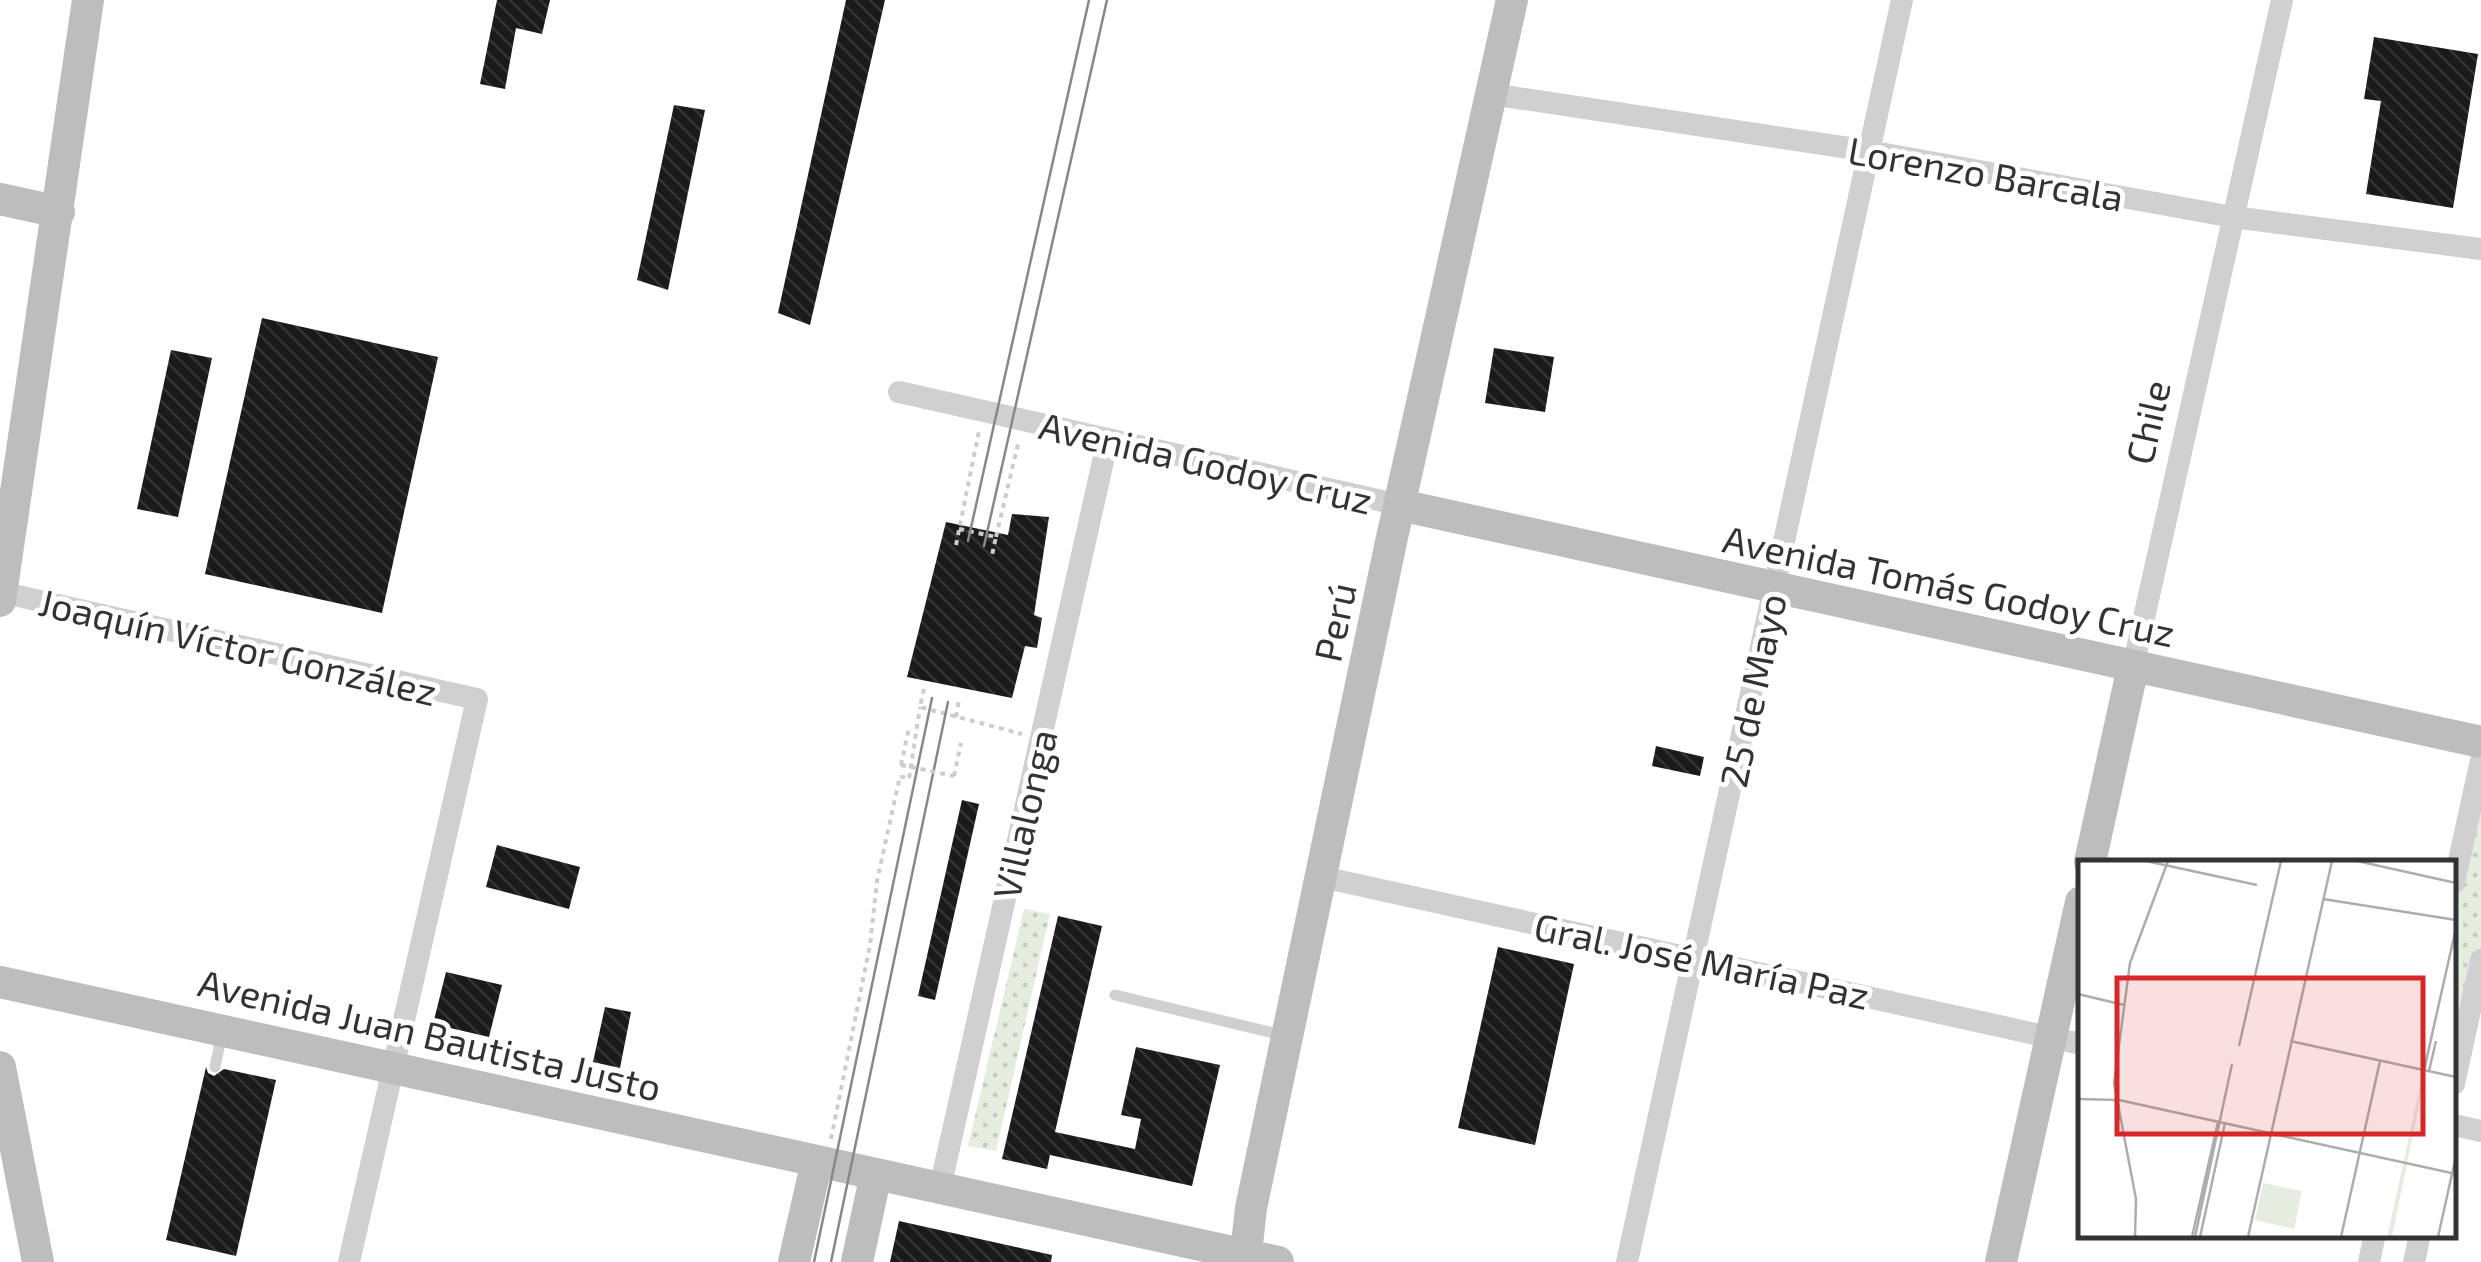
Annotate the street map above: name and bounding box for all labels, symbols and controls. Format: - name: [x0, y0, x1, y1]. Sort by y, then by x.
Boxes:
- street label: Lorenzo Barcala: [1845, 126, 2127, 220]
- street label: Chile: [2115, 375, 2179, 469]
- street label: Avenida Godoy Cruz: [1035, 401, 1377, 523]
- street label: Avenida Tomás Godoy Cruz: [1719, 515, 2179, 655]
- street label: Joaquín Víctor González: [35, 578, 441, 714]
- street label: Perú: [1303, 578, 1365, 666]
- street label: 25 de Mayo: [1709, 589, 1795, 791]
- street label: Villalonga: [982, 725, 1066, 903]
- inset map: [2078, 860, 2456, 1237]
- street label: Gral. José María Paz: [1530, 902, 1874, 1018]
- street label: Avenida Juan Bautista Justo: [194, 958, 666, 1110]

